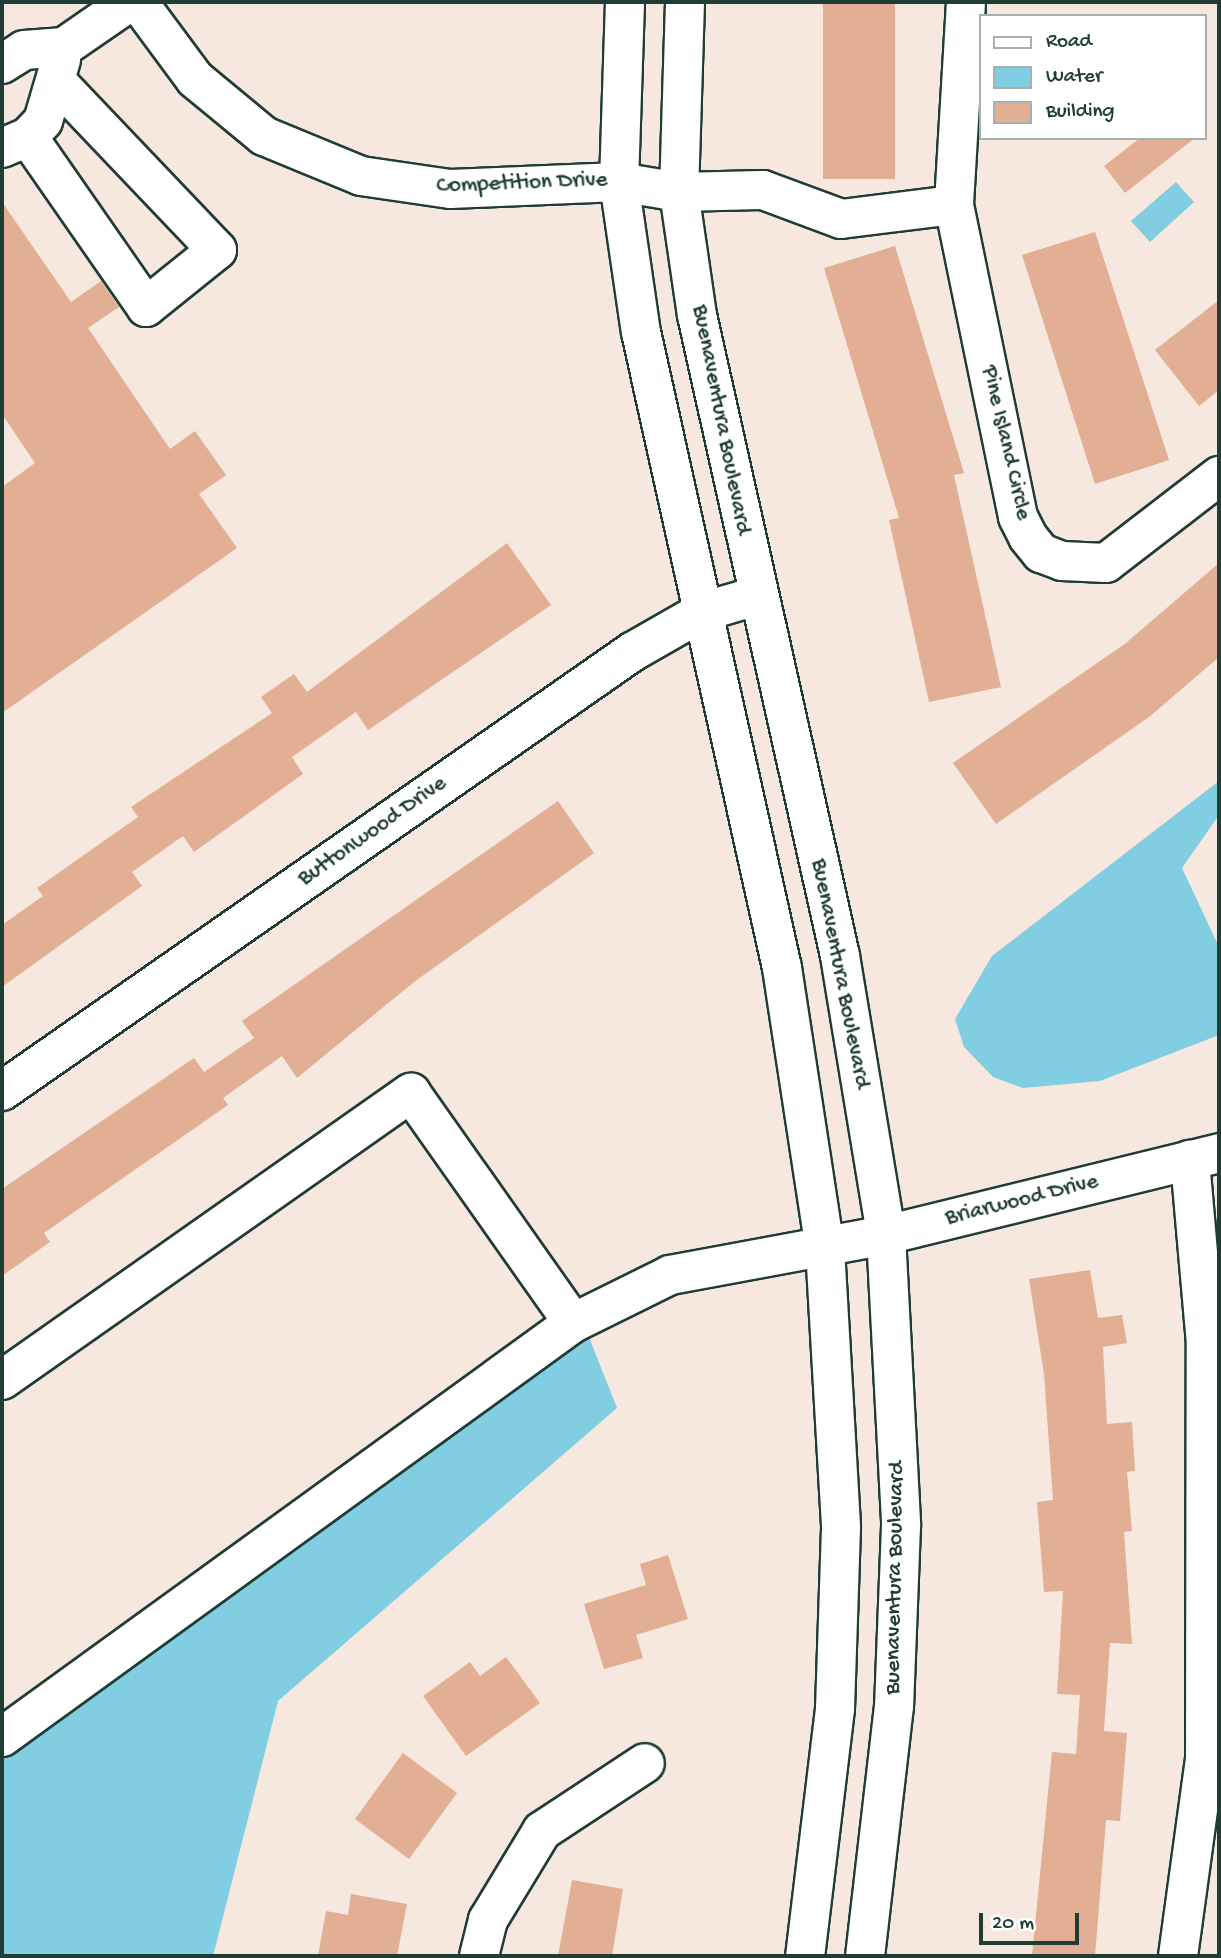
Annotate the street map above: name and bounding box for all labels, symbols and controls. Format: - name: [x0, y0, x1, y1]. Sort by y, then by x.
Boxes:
- legend: [979, 14, 1207, 140]
- text: Road: [1046, 30, 1092, 55]
- text: Water: [1046, 65, 1102, 90]
- text: Building: [1046, 100, 1115, 125]
- street label: Competition Drive: [436, 167, 608, 201]
- street label: Buenaventura Boulevard: [684, 303, 756, 537]
- street label: Pine Island Circle: [974, 363, 1036, 523]
- street label: Buttonwood Drive: [293, 771, 453, 893]
- street label: Buenaventura Boulevard: [803, 857, 875, 1091]
- street label: Briarwood Drive: [943, 1169, 1101, 1233]
- street label: Buenaventura Boulevard: [880, 1461, 912, 1695]
- scale bar: [983, 1898, 1083, 1942]
- text: 20 m: [992, 1912, 1034, 1937]

